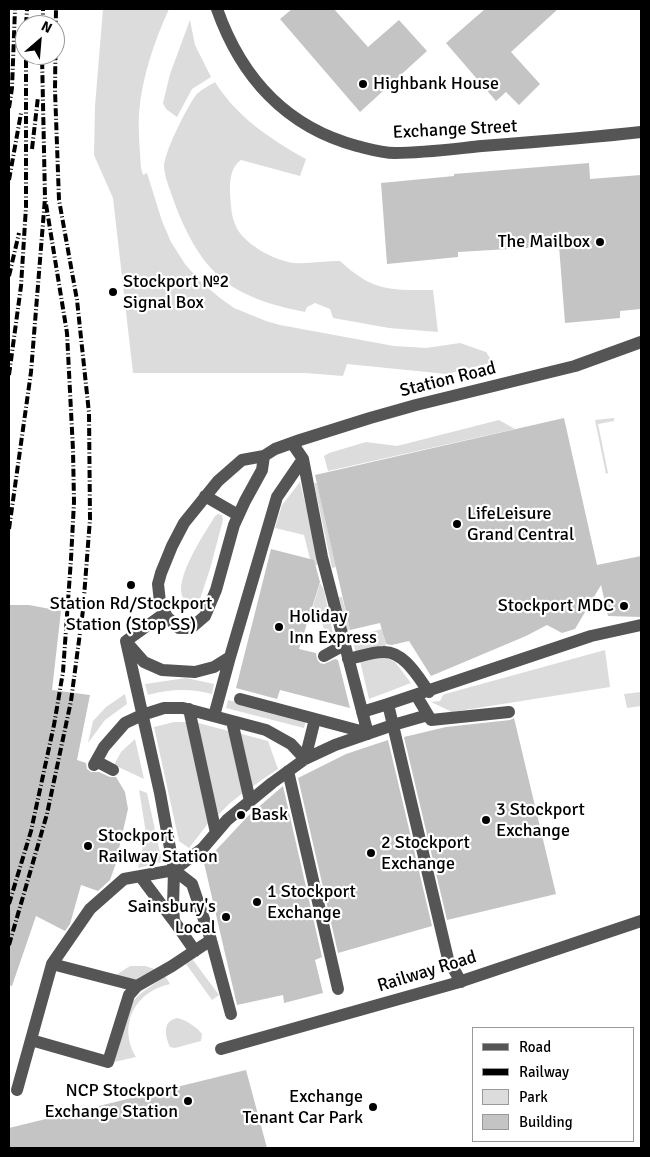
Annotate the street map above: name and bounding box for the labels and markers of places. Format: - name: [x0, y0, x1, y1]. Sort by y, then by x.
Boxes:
- place label: Highbank House: [373, 73, 499, 95]
- marker: Highbank House: [357, 78, 369, 90]
- place label: The Mailbox: [498, 231, 590, 253]
- marker: The Mailbox: [594, 236, 606, 248]
- place label: Stockport №2 Signal Box: [123, 271, 229, 314]
- marker: Stockport №2 Signal Box: [107, 286, 119, 298]
- place label: LifeLeisure Grand Central: [467, 503, 574, 546]
- marker: LifeLeisure Grand Central: [451, 518, 463, 530]
- marker: Station Rd/Stockport Station (Stop SS): [125, 579, 137, 591]
- place label: Station Rd/Stockport Station (Stop SS): [50, 593, 212, 636]
- place label: Stockport MDC: [498, 595, 614, 617]
- marker: Stockport MDC: [618, 600, 630, 612]
- place label: Holiday Inn Express: [289, 606, 377, 649]
- marker: Holiday Inn Express: [273, 621, 285, 633]
- place label: 3 Stockport Exchange: [496, 799, 585, 842]
- place label: Bask: [251, 804, 288, 826]
- marker: Bask: [235, 809, 247, 821]
- marker: 3 Stockport Exchange: [480, 814, 492, 826]
- place label: Stockport Railway Station: [98, 825, 218, 868]
- place label: 2 Stockport Exchange: [381, 832, 470, 874]
- marker: Stockport Railway Station: [82, 840, 94, 852]
- marker: 2 Stockport Exchange: [365, 847, 377, 859]
- place label: 1 Stockport Exchange: [267, 881, 356, 924]
- place label: Sainsbury's Local: [128, 896, 216, 939]
- marker: 1 Stockport Exchange: [251, 896, 263, 908]
- marker: Sainsbury's Local: [220, 911, 232, 923]
- place label: NCP Stockport Exchange Station: [44, 1080, 178, 1122]
- place label: Exchange Tenant Car Park: [243, 1086, 363, 1128]
- marker: NCP Stockport Exchange Station: [182, 1095, 194, 1107]
- marker: Exchange Tenant Car Park: [367, 1101, 379, 1113]

